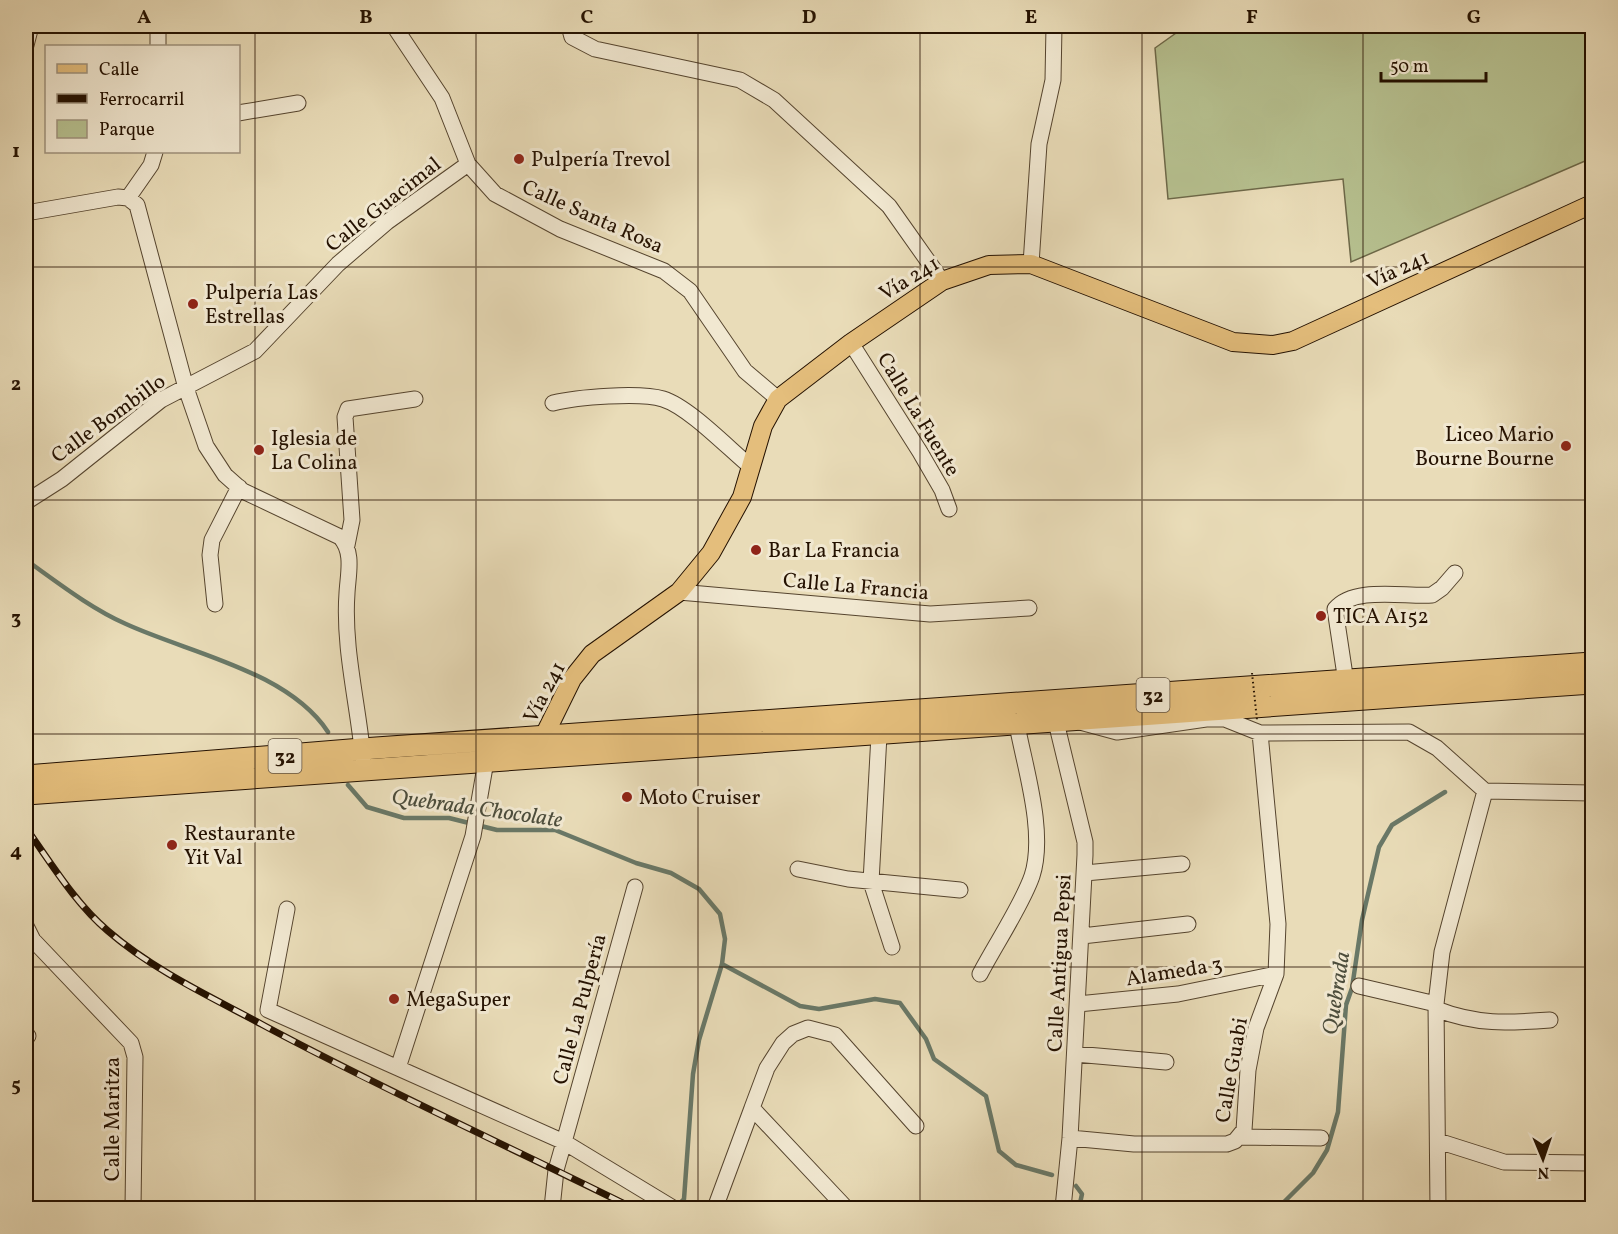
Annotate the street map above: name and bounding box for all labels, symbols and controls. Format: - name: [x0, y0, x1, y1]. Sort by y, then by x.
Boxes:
- text: A: [137, 4, 151, 32]
- text: B: [359, 4, 373, 32]
- text: C: [581, 4, 594, 32]
- text: D: [802, 4, 816, 32]
- text: E: [1025, 4, 1037, 32]
- text: F: [1246, 4, 1258, 32]
- text: G: [1467, 4, 1481, 32]
- legend: [45, 45, 240, 153]
- scale bar: [1381, 45, 1486, 83]
- text: 50 m: [1390, 55, 1429, 80]
- text: Calle: [99, 58, 139, 83]
- text: Ferrocarril: [99, 88, 184, 113]
- text: Parque: [99, 118, 154, 143]
- text: 1: [12, 138, 20, 166]
- place label: Pulpería Trevol: [531, 146, 671, 175]
- street label: Calle Guacimal: [320, 151, 448, 260]
- marker: Pulpería Trevol: [512, 152, 526, 166]
- street label: Calle Santa Rosa: [517, 173, 668, 262]
- street label: Vía 241: [1363, 244, 1434, 297]
- street label: Vía 241: [874, 250, 945, 309]
- place label: Pulpería Las Estrellas: [205, 279, 318, 332]
- marker: Pulpería Las Estrellas: [186, 297, 200, 311]
- street label: Calle La Fuente: [869, 347, 966, 482]
- street label: Calle Bombillo: [46, 368, 172, 471]
- text: 2: [11, 371, 21, 399]
- place label: Liceo Mario Bourne Bourne: [1415, 421, 1554, 474]
- place label: Iglesia de La Colina: [271, 425, 358, 478]
- marker: Liceo Mario Bourne Bourne: [1559, 439, 1573, 453]
- marker: Iglesia de La Colina: [252, 443, 266, 457]
- place label: Bar La Francia: [768, 537, 900, 566]
- marker: Bar La Francia: [749, 543, 763, 557]
- street label: Calle La Francia: [782, 567, 930, 608]
- place label: TICA A152: [1333, 603, 1429, 632]
- text: 3: [11, 605, 21, 633]
- marker: TICA A152: [1314, 609, 1328, 623]
- street label: Vía 241: [517, 657, 573, 728]
- road number: 32: [1136, 678, 1170, 712]
- road number: 32: [268, 739, 302, 773]
- water label: Quebrada Chocolate: [389, 782, 564, 837]
- place label: Moto Cruiser: [639, 784, 760, 813]
- marker: Moto Cruiser: [620, 790, 634, 804]
- place label: Restaurante Yit Val: [184, 820, 296, 873]
- text: 4: [10, 838, 22, 866]
- marker: Restaurante Yit Val: [165, 838, 179, 852]
- street label: Calle Antigua Pepsi: [1041, 873, 1080, 1053]
- street label: Calle La Pulpería: [546, 931, 615, 1088]
- water label: Quebrada: [1316, 949, 1359, 1037]
- street label: Alameda 3: [1124, 951, 1225, 994]
- place label: MegaSuper: [406, 986, 511, 1015]
- marker: MegaSuper: [387, 992, 401, 1006]
- street label: Calle Guabi: [1209, 1015, 1256, 1125]
- street label: Calle Maritza: [99, 1057, 128, 1181]
- text: 5: [11, 1072, 21, 1100]
- north arrow: [1513, 1129, 1573, 1189]
- text: N: [1537, 1161, 1550, 1183]

